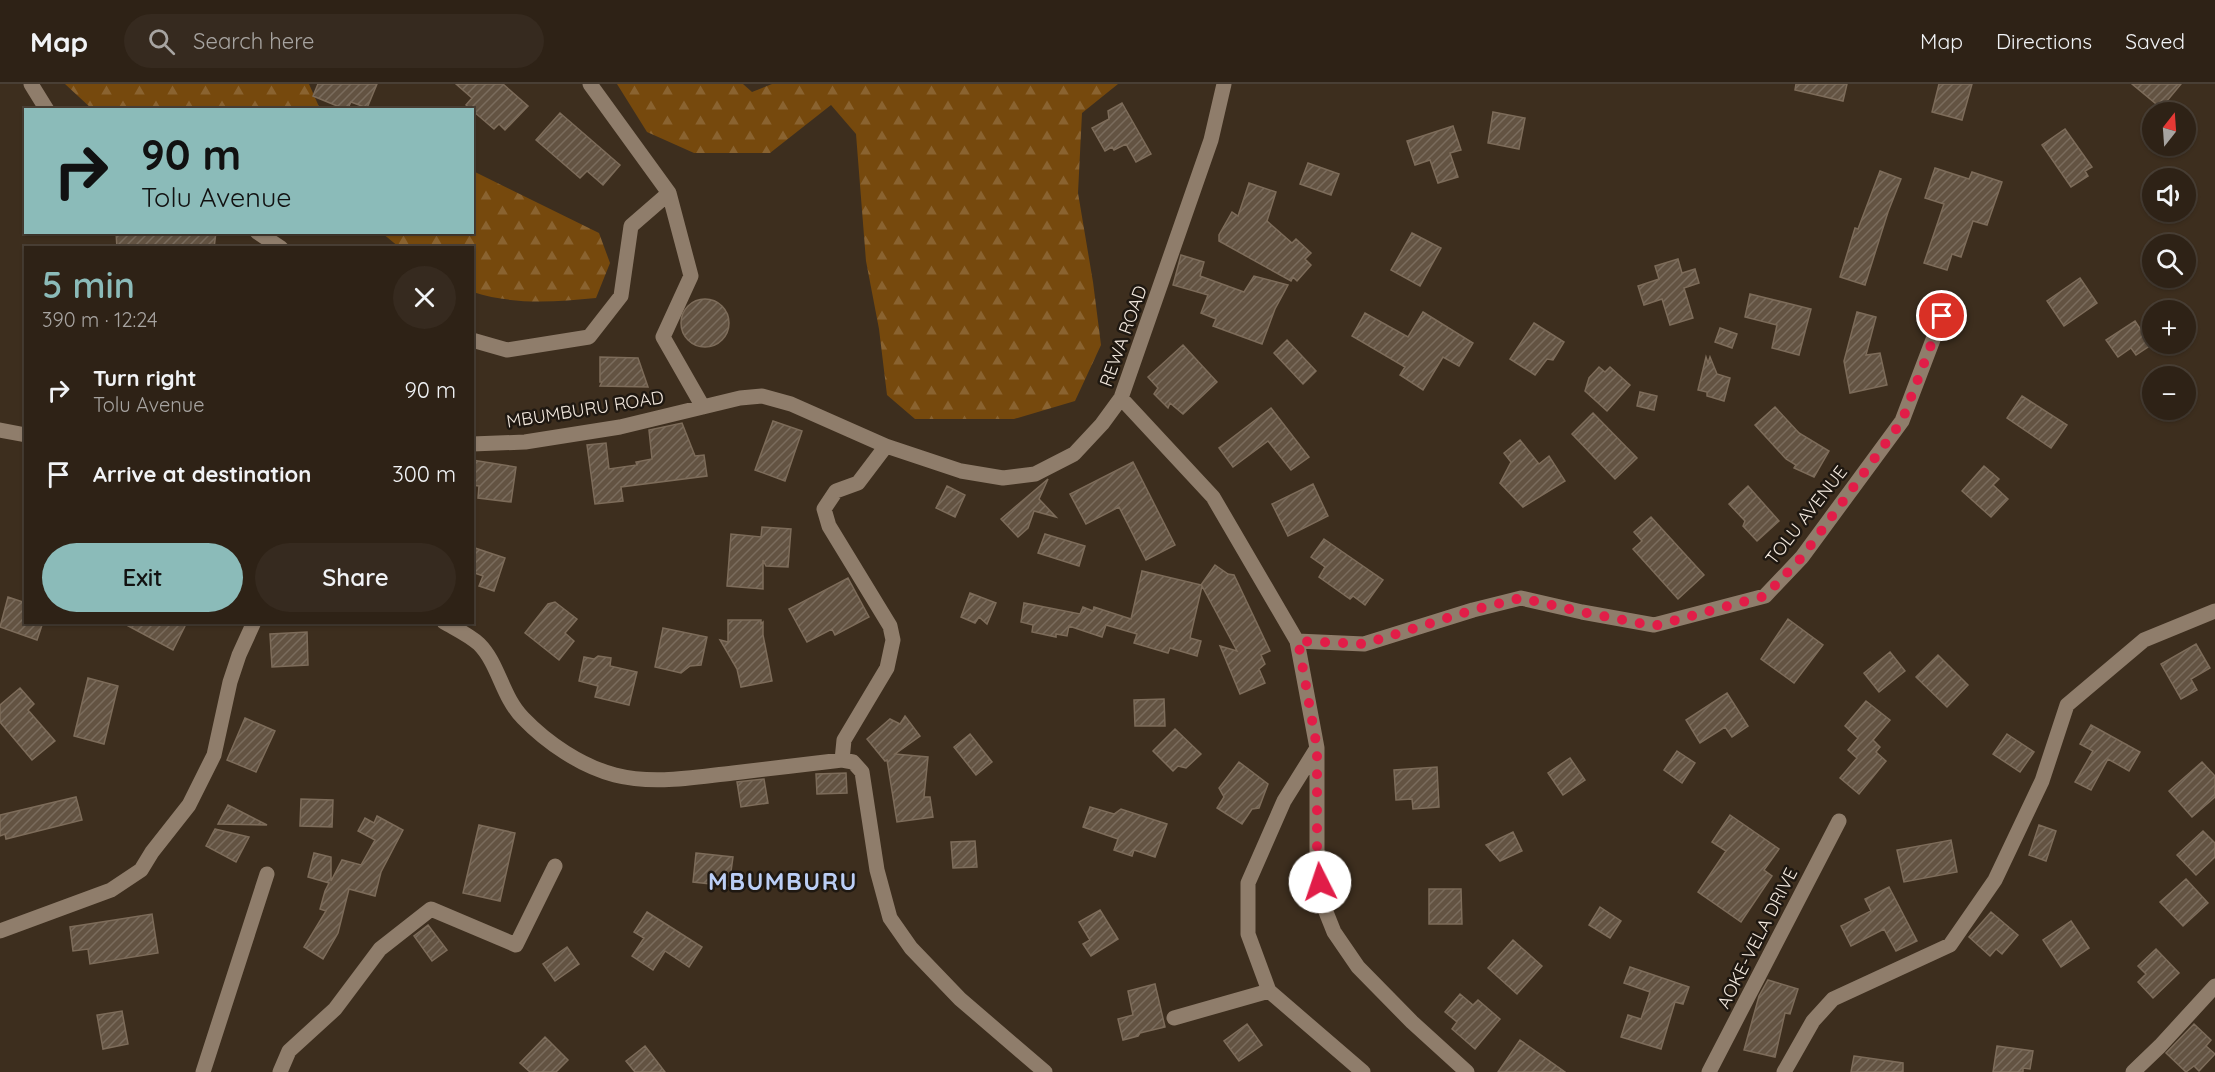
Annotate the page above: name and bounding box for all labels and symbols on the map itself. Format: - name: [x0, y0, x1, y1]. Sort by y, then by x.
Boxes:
- north arrow: [2142, 102, 2196, 156]
- street label: REWA ROAD: [1094, 282, 1152, 390]
- pin: [1916, 290, 1967, 341]
- street label: MBUMBURU ROAD: [505, 385, 665, 433]
- street label: TOLU AVENUE: [1760, 461, 1852, 569]
- position arrow: [1288, 850, 1352, 914]
- street label: AOKE-VELA DRIVE: [1712, 864, 1802, 1012]
- district label: MBUMBURU: [708, 866, 858, 896]

